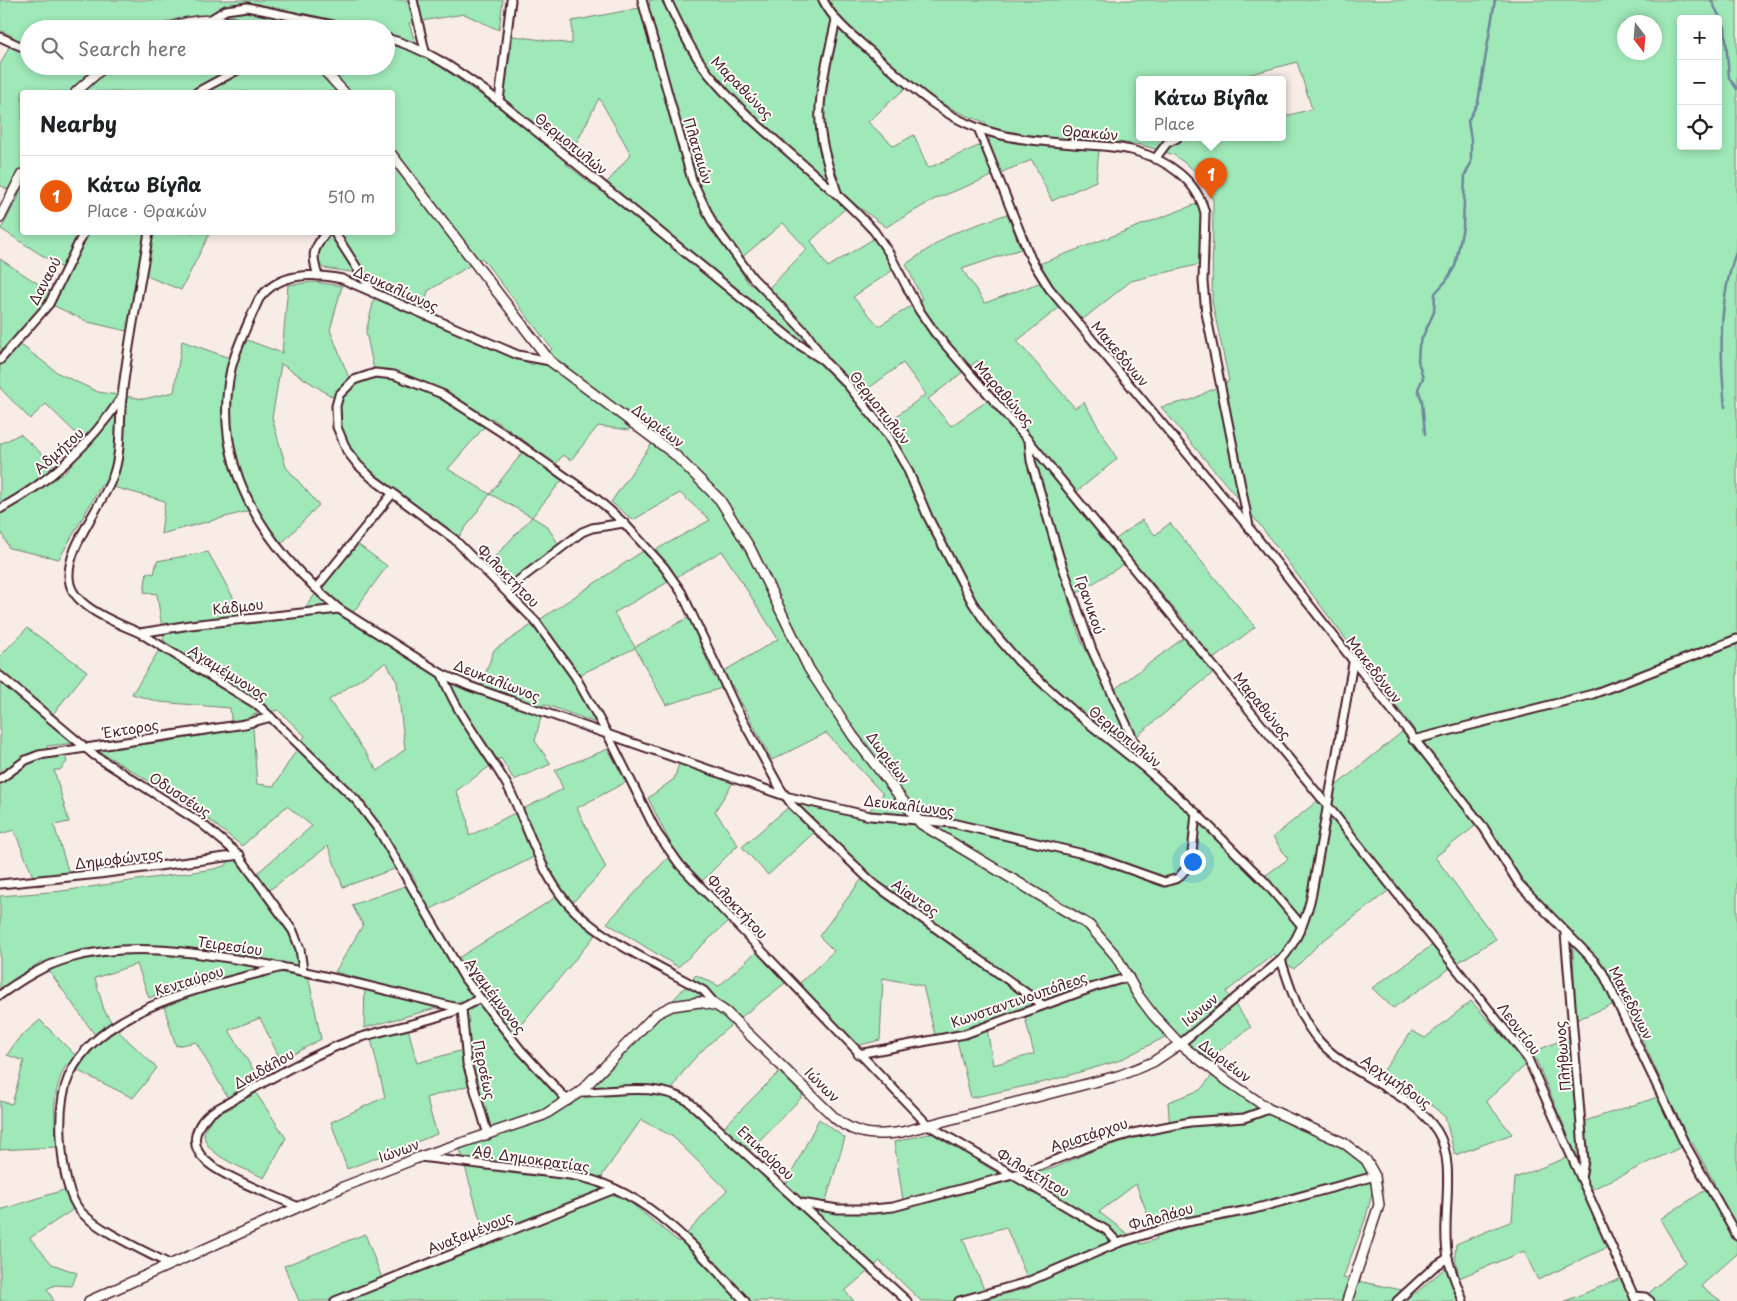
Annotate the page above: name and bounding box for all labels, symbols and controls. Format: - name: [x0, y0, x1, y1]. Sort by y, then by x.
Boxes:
- north arrow: [1617, 15, 1662, 60]
- map controls: [1677, 15, 1722, 150]
- button: +: [1677, 15, 1722, 60]
- search box: [20, 20, 395, 75]
- icon: search: [38, 34, 66, 62]
- text: Search here: [78, 34, 187, 62]
- street label: Μαραθώνος: [706, 51, 778, 124]
- button: −: [1677, 60, 1722, 105]
- popup: [1136, 76, 1286, 141]
- text: Κάτω Βίγλα: [1154, 83, 1268, 111]
- button: locate: [1677, 105, 1722, 150]
- text: Nearby: [40, 107, 117, 139]
- street label: Θερμοπυλών: [530, 108, 612, 180]
- text: Place: [1154, 111, 1195, 135]
- street label: Πλαταιών: [678, 114, 719, 187]
- street label: Θρακών: [1061, 120, 1119, 145]
- pin: 1: [1195, 158, 1227, 199]
- text: Κάτω Βίγλα: [87, 170, 201, 198]
- text: 1: [52, 184, 60, 208]
- text: 510 m: [327, 184, 375, 208]
- text: Place · Θρακών: [87, 198, 207, 222]
- street label: Δαναού: [23, 253, 66, 309]
- street label: Δευκαλίωνος: [350, 260, 442, 317]
- street label: Μακεδόνων: [1086, 316, 1154, 391]
- street label: Μαραθώνος: [970, 356, 1039, 431]
- street label: Θερμοπυλών: [845, 366, 916, 449]
- street label: Δωριέων: [627, 399, 689, 452]
- street label: Αδμήτου: [29, 423, 88, 479]
- street label: Φιλοκτήτου: [472, 539, 545, 612]
- street label: Γρανικού: [1071, 573, 1110, 637]
- street label: Κάδμου: [211, 593, 265, 620]
- street label: Μακεδόνων: [1341, 632, 1407, 708]
- street label: Αγαμέμνονος: [184, 640, 272, 706]
- street label: Δευκαλίωνος: [451, 654, 543, 707]
- street label: Μαραθώνος: [1229, 667, 1296, 744]
- street label: Θερμοπυλών: [1084, 701, 1166, 773]
- street label: Έκτορος: [100, 714, 160, 744]
- street label: Δωριέων: [862, 727, 915, 789]
- street label: Οδυσσέως: [145, 767, 215, 822]
- street label: Δευκαλίωνος: [863, 790, 956, 821]
- street label: Δημοφώντος: [74, 843, 164, 874]
- your location: [1180, 849, 1206, 875]
- street label: Φιλοκτήτου: [702, 870, 773, 944]
- street label: Aiαντος: [887, 874, 943, 922]
- street label: Τειρεσίου: [196, 931, 264, 960]
- street label: Αγαμέμνονος: [460, 953, 531, 1038]
- street label: Κενταύρου: [152, 960, 226, 1001]
- street label: Μακεδόνων: [1604, 962, 1659, 1043]
- street label: Κωνσταντινουπόλεος: [948, 966, 1090, 1033]
- street label: Ιώνων: [1177, 988, 1223, 1031]
- street label: Λεοντίου: [1493, 998, 1546, 1059]
- street label: Πλήθωνος: [1549, 1020, 1576, 1092]
- street label: Δωριέων: [1194, 1034, 1256, 1087]
- street label: Περσέως: [468, 1038, 501, 1102]
- street label: Δαιδάλου: [229, 1043, 298, 1094]
- street label: Αρχιμήδους: [1357, 1050, 1436, 1114]
- street label: Ιώνων: [800, 1062, 845, 1107]
- street label: Αριστάρχου: [1047, 1112, 1130, 1157]
- street label: Επικούρου: [733, 1121, 800, 1185]
- street label: Ιώνων: [375, 1133, 422, 1168]
- street label: Αθ. Δημοκρατίας: [471, 1140, 591, 1177]
- street label: Φιλοκτήτου: [993, 1143, 1074, 1202]
- street label: Φιλολάου: [1126, 1197, 1196, 1236]
- street label: Αναξαμένους: [424, 1206, 516, 1259]

